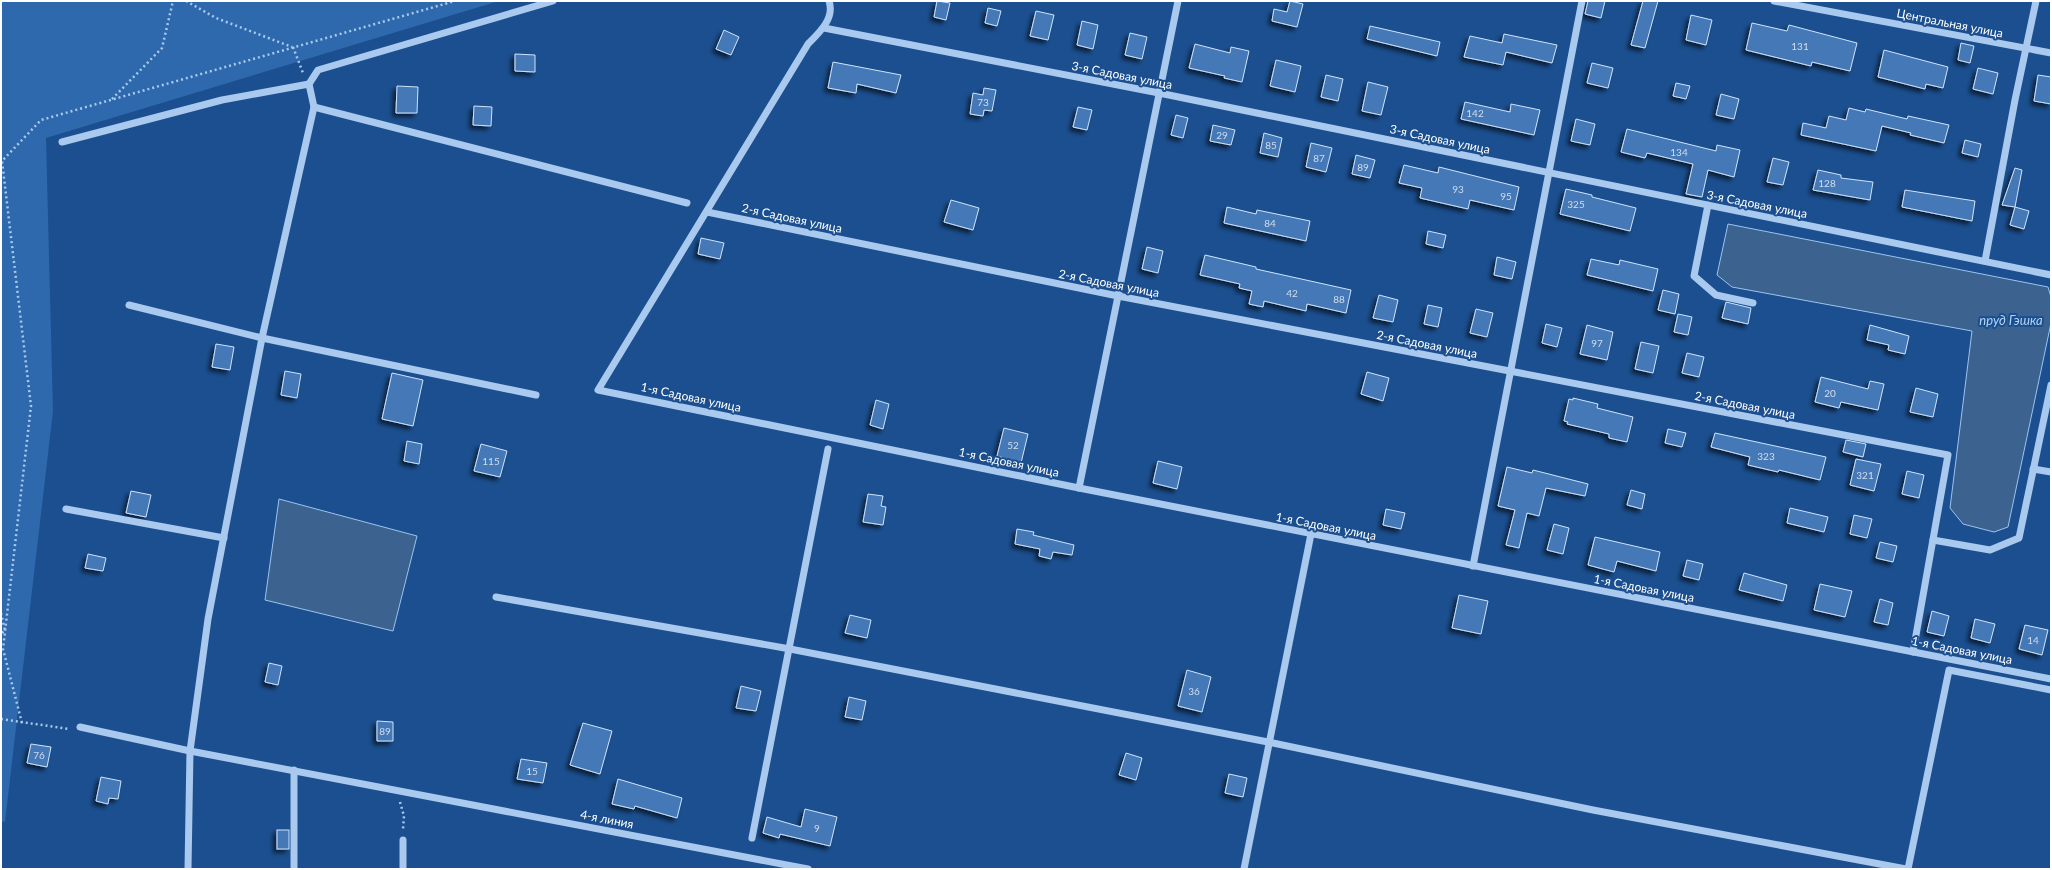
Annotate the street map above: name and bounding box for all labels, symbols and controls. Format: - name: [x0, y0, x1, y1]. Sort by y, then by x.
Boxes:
- street label: Центральная улица: [1896, 5, 2005, 41]
- house number: 131: [1791, 40, 1809, 52]
- street label: 3-я Садовая улица: [1070, 58, 1174, 92]
- house number: 73: [977, 96, 989, 108]
- house number: 142: [1466, 107, 1484, 119]
- street label: 3-я Садовая улица: [1388, 121, 1492, 157]
- house number: 29: [1216, 129, 1228, 141]
- house number: 85: [1265, 139, 1277, 151]
- house number: 134: [1670, 146, 1688, 158]
- house number: 87: [1313, 152, 1325, 164]
- house number: 89: [1357, 161, 1369, 173]
- house number: 128: [1818, 177, 1836, 189]
- house number: 93: [1452, 183, 1464, 195]
- street label: 3-я Садовая улица: [1705, 187, 1809, 221]
- house number: 95: [1500, 190, 1512, 202]
- house number: 325: [1567, 198, 1585, 210]
- street label: 2-я Садовая улица: [740, 200, 844, 236]
- house number: 84: [1264, 217, 1276, 229]
- street label: 2-я Садовая улица: [1057, 266, 1161, 300]
- house number: 42: [1286, 287, 1298, 299]
- house number: 88: [1333, 293, 1345, 305]
- water label: пруд Гэшка: [1979, 312, 2043, 328]
- street label: 2-я Садовая улица: [1375, 327, 1479, 361]
- house number: 97: [1591, 337, 1603, 349]
- street label: 1-я Садовая улица: [639, 379, 743, 415]
- house number: 20: [1824, 387, 1836, 399]
- street label: 2-я Садовая улица: [1693, 388, 1797, 422]
- house number: 52: [1007, 439, 1019, 451]
- street label: 1-я Садовая улица: [957, 444, 1061, 480]
- house number: 323: [1757, 450, 1775, 462]
- house number: 115: [482, 455, 500, 467]
- house number: 321: [1856, 469, 1874, 481]
- street label: 1-я Садовая улица: [1274, 509, 1378, 543]
- street label: 1-я Садовая улица: [1592, 571, 1696, 605]
- street label: 1-я Садовая улица: [1910, 633, 2014, 667]
- house number: 14: [2027, 634, 2039, 646]
- house number: 36: [1188, 685, 1200, 697]
- house number: 89: [379, 725, 391, 737]
- house number: 76: [33, 749, 45, 761]
- house number: 15: [526, 765, 538, 777]
- street label: 4-я линия: [579, 806, 635, 832]
- house number: 9: [814, 822, 820, 834]

